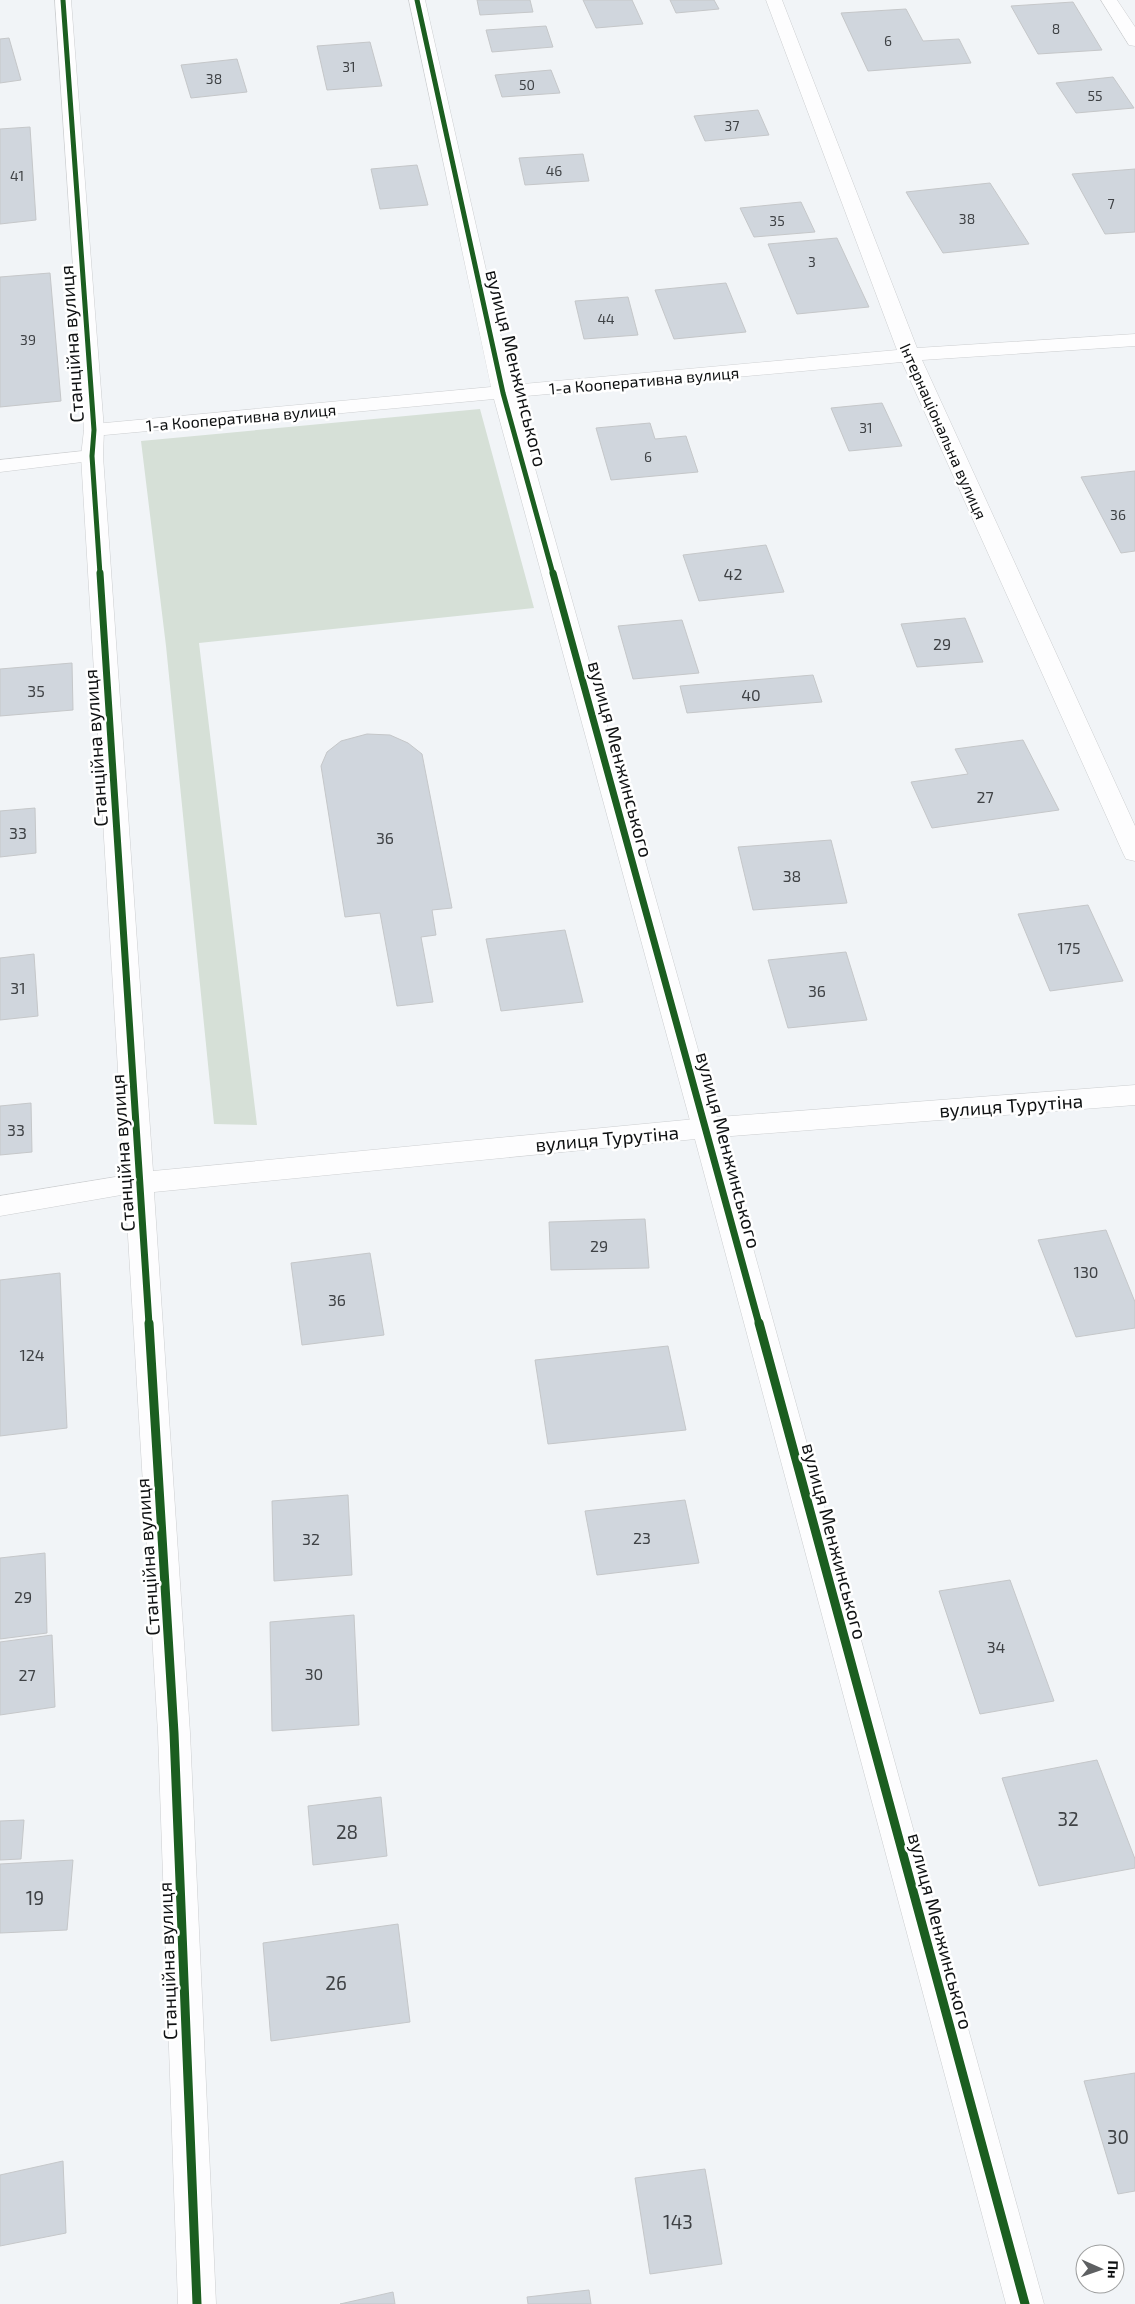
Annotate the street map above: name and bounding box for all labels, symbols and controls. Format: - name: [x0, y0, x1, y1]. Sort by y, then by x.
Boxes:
- house number: 8: [1052, 20, 1060, 37]
- house number: 6: [884, 32, 892, 49]
- house number: 31: [342, 58, 356, 75]
- house number: 38: [206, 70, 222, 87]
- house number: 50: [519, 76, 535, 93]
- house number: 55: [1087, 87, 1103, 104]
- house number: 37: [725, 117, 739, 134]
- house number: 46: [546, 162, 562, 179]
- house number: 41: [10, 167, 24, 184]
- house number: 7: [1107, 195, 1115, 212]
- house number: 38: [959, 210, 975, 227]
- house number: 35: [769, 212, 785, 229]
- house number: 3: [808, 253, 816, 270]
- street label: Станційна вулиця: [54, 264, 89, 424]
- street label: вулиця Менжинського: [480, 267, 553, 469]
- house number: 44: [597, 310, 615, 327]
- house number: 39: [20, 331, 36, 348]
- street label: Інтернаціональна вулиця: [896, 340, 991, 522]
- street label: 1-а Кооперативна вулиця: [548, 362, 740, 399]
- street label: 1-а Кооперативна вулиця: [145, 399, 337, 436]
- house number: 31: [859, 419, 873, 436]
- house number: 6: [644, 448, 652, 465]
- house number: 36: [1110, 506, 1126, 523]
- house number: 42: [724, 564, 742, 583]
- house number: 29: [933, 634, 951, 653]
- street label: вулиця Менжинського: [583, 658, 658, 860]
- street label: Станційна вулиця: [78, 668, 113, 828]
- house number: 35: [27, 681, 45, 700]
- house number: 40: [741, 685, 761, 704]
- house number: 27: [976, 787, 994, 806]
- house number: 33: [9, 823, 27, 842]
- house number: 36: [376, 828, 394, 847]
- house number: 38: [783, 866, 801, 885]
- house number: 175: [1057, 938, 1081, 957]
- house number: 31: [10, 978, 26, 997]
- house number: 36: [808, 981, 826, 1000]
- street label: вулиця Менжинського: [691, 1049, 766, 1251]
- street label: Станційна вулиця: [105, 1073, 140, 1233]
- street label: вулиця Турутіна: [938, 1089, 1084, 1122]
- house number: 33: [7, 1120, 25, 1139]
- street label: вулиця Турутіна: [534, 1120, 680, 1157]
- house number: 29: [590, 1236, 608, 1255]
- house number: 130: [1074, 1262, 1098, 1281]
- house number: 36: [328, 1290, 346, 1309]
- house number: 124: [19, 1345, 45, 1364]
- street label: вулиця Менжинського: [797, 1440, 872, 1642]
- street label: Станційна вулиця: [130, 1477, 165, 1637]
- house number: 23: [633, 1528, 651, 1547]
- house number: 32: [302, 1529, 320, 1548]
- house number: 29: [14, 1587, 32, 1606]
- house number: 34: [987, 1637, 1006, 1656]
- house number: 30: [305, 1664, 323, 1683]
- house number: 27: [18, 1665, 36, 1684]
- house number: 32: [1057, 1807, 1079, 1830]
- house number: 28: [336, 1820, 358, 1843]
- street label: вулиця Менжинського: [903, 1830, 978, 2032]
- street label: Станційна вулиця: [153, 1882, 182, 2040]
- house number: 19: [26, 1886, 44, 1909]
- house number: 26: [325, 1971, 347, 1994]
- house number: 30: [1107, 2125, 1129, 2148]
- house number: 143: [663, 2210, 693, 2233]
- north arrow: [1075, 2244, 1125, 2294]
- text: Пн: [1105, 2260, 1122, 2279]

